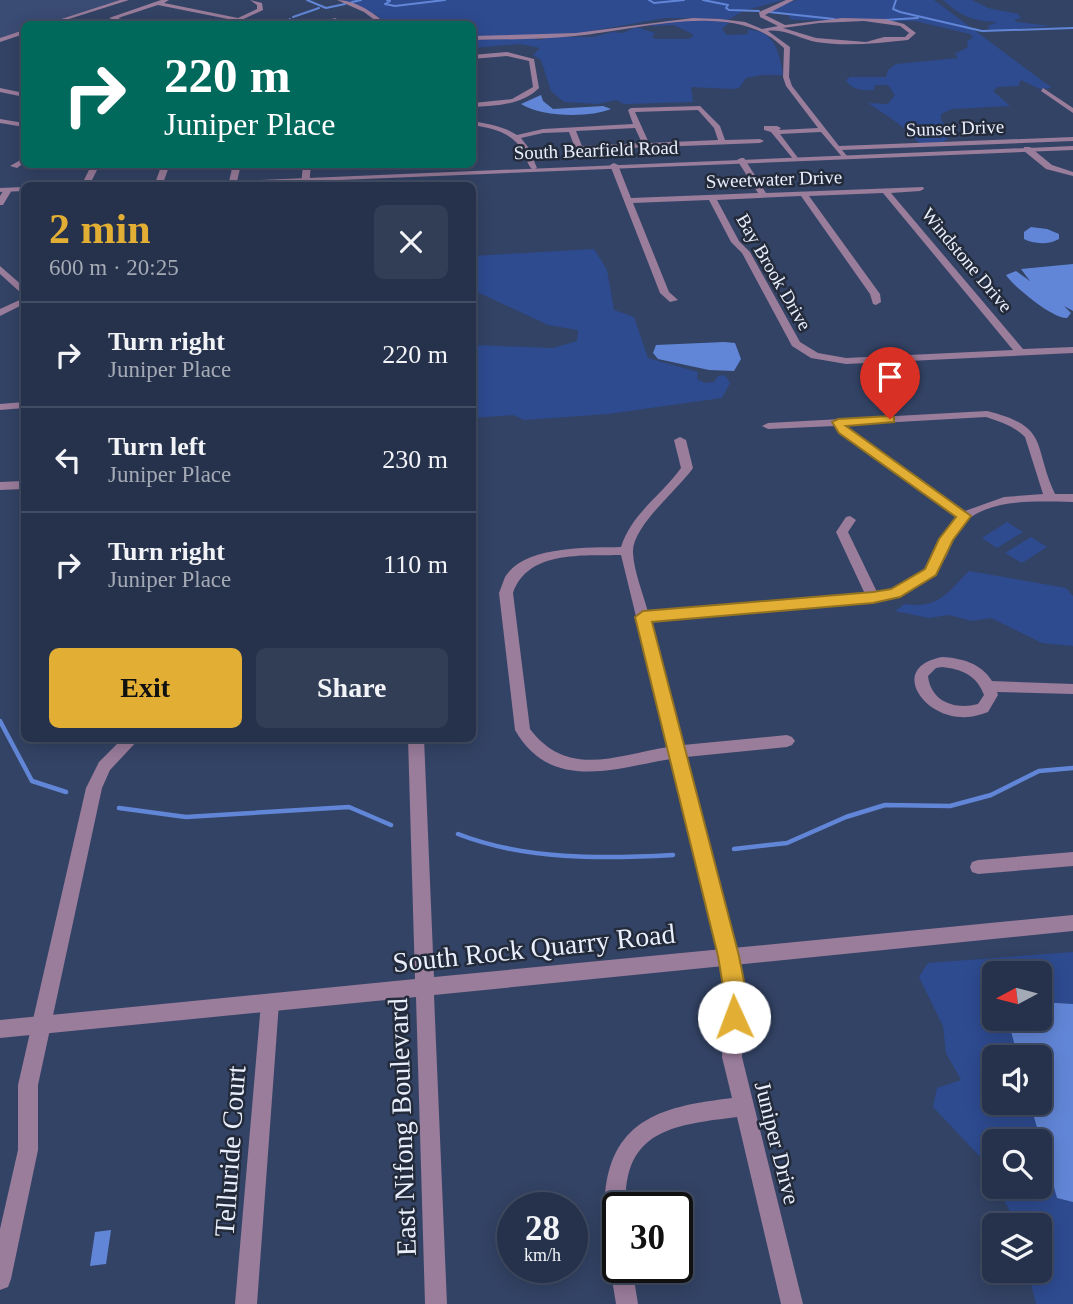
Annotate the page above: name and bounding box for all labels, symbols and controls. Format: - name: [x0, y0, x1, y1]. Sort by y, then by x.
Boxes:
- text: 220 m: [164, 48, 291, 103]
- icon: right: [49, 49, 140, 140]
- text: Juniper Place: [164, 106, 336, 142]
- street label: Sunset Drive: [905, 116, 1005, 140]
- street label: South Bearfield Road: [513, 137, 679, 163]
- street label: Sweetwater Drive: [705, 166, 843, 192]
- street label: Windstone Drive: [917, 204, 1017, 316]
- button: close: [374, 205, 448, 279]
- text: 2 min: [49, 206, 151, 252]
- street label: Bay Brook Drive: [732, 210, 816, 334]
- text: 600 m · 20:25: [49, 255, 179, 280]
- text: Turn right: [108, 327, 225, 356]
- icon: right: [49, 336, 87, 374]
- text: 220 m: [382, 340, 448, 369]
- pin: [860, 347, 920, 419]
- text: Juniper Place: [108, 357, 231, 382]
- icon: arrive: [871, 358, 909, 396]
- text: Turn left: [108, 432, 206, 461]
- icon: left: [49, 441, 87, 479]
- text: 230 m: [382, 445, 448, 474]
- text: Juniper Place: [108, 462, 231, 487]
- text: Turn right: [108, 537, 225, 566]
- icon: right: [49, 546, 87, 584]
- text: 110 m: [383, 550, 448, 579]
- text: Juniper Place: [108, 567, 231, 592]
- button: Exit: [49, 648, 242, 728]
- button: Share: [256, 648, 448, 728]
- street label: South Rock Quarry Road: [391, 918, 677, 978]
- north arrow: [982, 961, 1052, 1031]
- map controls: [982, 961, 1052, 1283]
- position arrow: [697, 980, 771, 1054]
- street label: East Nifong Boulevard: [382, 997, 422, 1257]
- button: sound: [982, 1045, 1052, 1115]
- street label: Telluride Court: [209, 1064, 251, 1238]
- street label: Juniper Drive: [750, 1079, 804, 1207]
- button: search: [982, 1129, 1052, 1199]
- speed limit sign: 30: [602, 1192, 693, 1283]
- text: 28: [525, 1209, 560, 1248]
- button: layers: [982, 1213, 1052, 1283]
- text: km/h: [524, 1245, 561, 1265]

